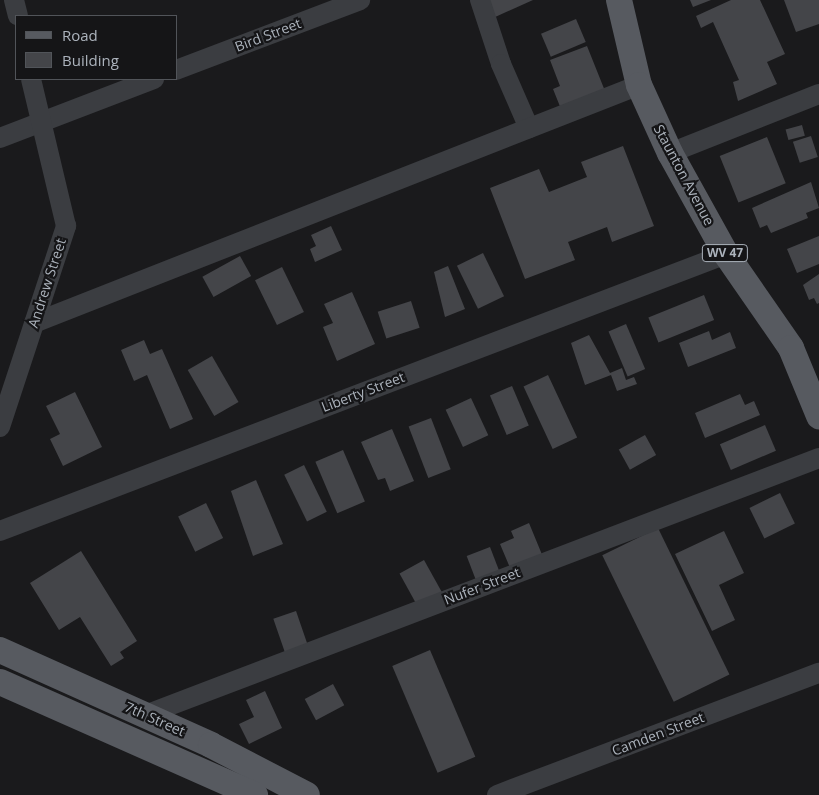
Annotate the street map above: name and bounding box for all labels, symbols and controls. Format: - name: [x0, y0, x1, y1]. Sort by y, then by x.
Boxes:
- legend: [15, 15, 178, 80]
- street label: Bird Street: [232, 15, 304, 55]
- text: Road: [62, 25, 98, 45]
- text: Building: [62, 50, 119, 70]
- street label: Staunton Avenue: [650, 122, 718, 228]
- street label: Andrew Street: [25, 236, 69, 330]
- road number: WV 47: [701, 244, 749, 262]
- street label: Liberty Street: [319, 368, 407, 416]
- street label: Nufer Street: [442, 564, 522, 608]
- street label: 7th Street: [122, 698, 188, 740]
- street label: Camden Street: [610, 709, 706, 759]

